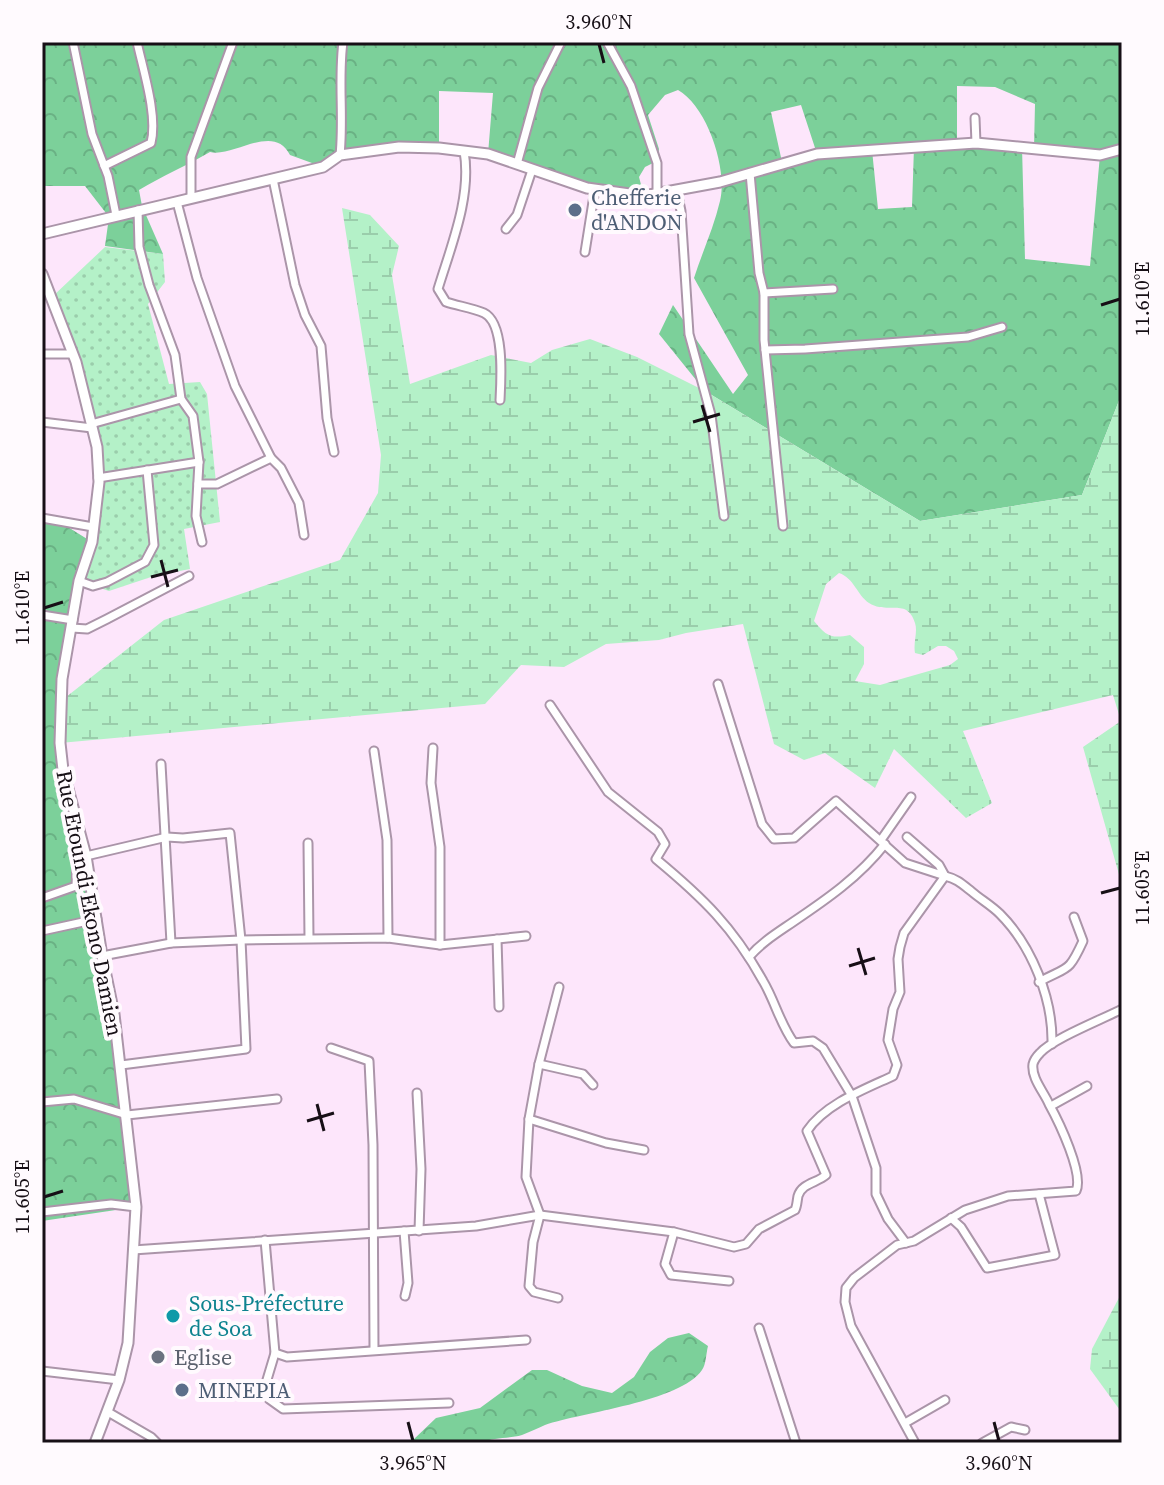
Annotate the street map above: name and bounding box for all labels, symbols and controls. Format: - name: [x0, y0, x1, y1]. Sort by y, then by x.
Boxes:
- text: 3.960°N: [565, 8, 633, 36]
- place label: Chefferie d'ANDON: [591, 182, 683, 237]
- marker: Chefferie d'ANDON: [566, 201, 584, 219]
- text: 11.610°E: [1128, 262, 1156, 336]
- text: 11.610°E: [8, 571, 36, 645]
- street label: Rue Etoundi Ekono Damien: [49, 767, 131, 1039]
- text: 11.605°E: [1128, 851, 1156, 925]
- text: 11.605°E: [8, 1160, 36, 1234]
- place label: Sous-Préfecture de Soa: [189, 1288, 344, 1343]
- marker: Sous-Préfecture de Soa: [164, 1307, 182, 1325]
- place label: Eglise: [174, 1342, 232, 1372]
- marker: Eglise: [149, 1348, 167, 1366]
- place label: MINEPIA: [198, 1375, 291, 1405]
- marker: MINEPIA: [173, 1381, 191, 1399]
- text: 3.965°N: [379, 1449, 447, 1477]
- text: 3.960°N: [965, 1449, 1033, 1477]

